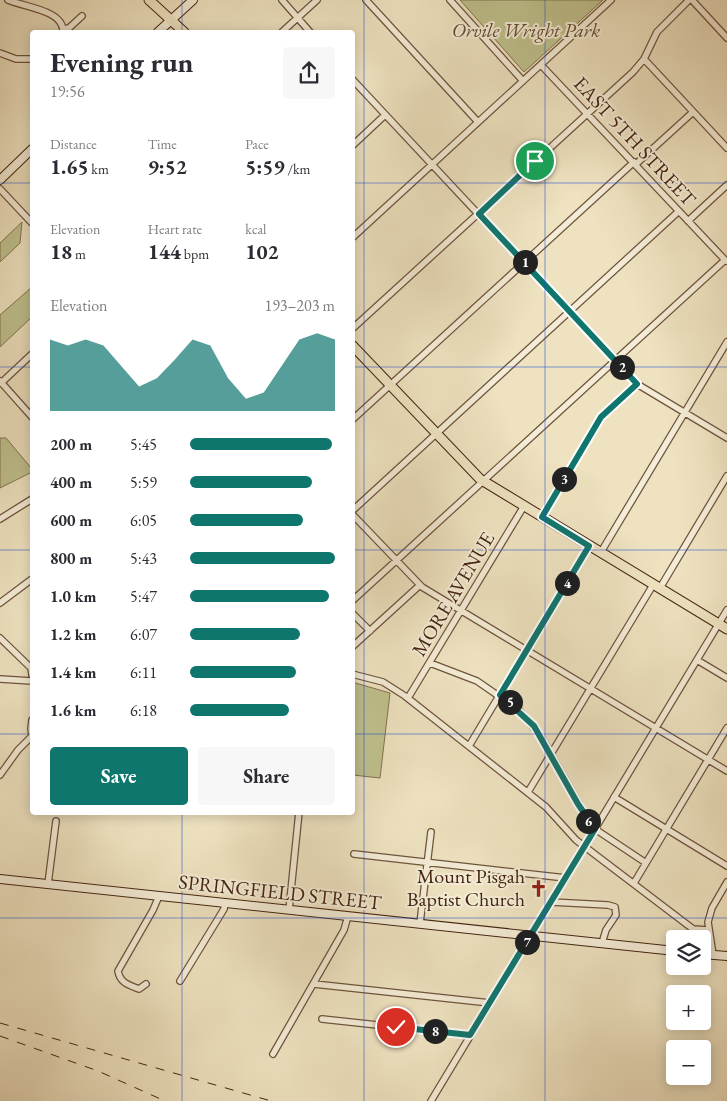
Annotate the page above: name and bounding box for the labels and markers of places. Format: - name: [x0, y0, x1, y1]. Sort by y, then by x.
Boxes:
- pin: [514, 140, 556, 182]
- pin: 1: [512, 250, 538, 274]
- pin: 2: [610, 354, 634, 380]
- pin: 3: [552, 466, 576, 492]
- pin: 4: [554, 570, 580, 596]
- pin: 5: [498, 690, 522, 714]
- pin: 6: [576, 808, 600, 834]
- place label: Mount Pisgah Baptist Church: [407, 863, 525, 912]
- church icon: Mount Pisgah Baptist Church: [529, 878, 549, 898]
- pin: 7: [514, 930, 540, 954]
- pin: [375, 1006, 417, 1048]
- pin: 8: [422, 1018, 448, 1044]

